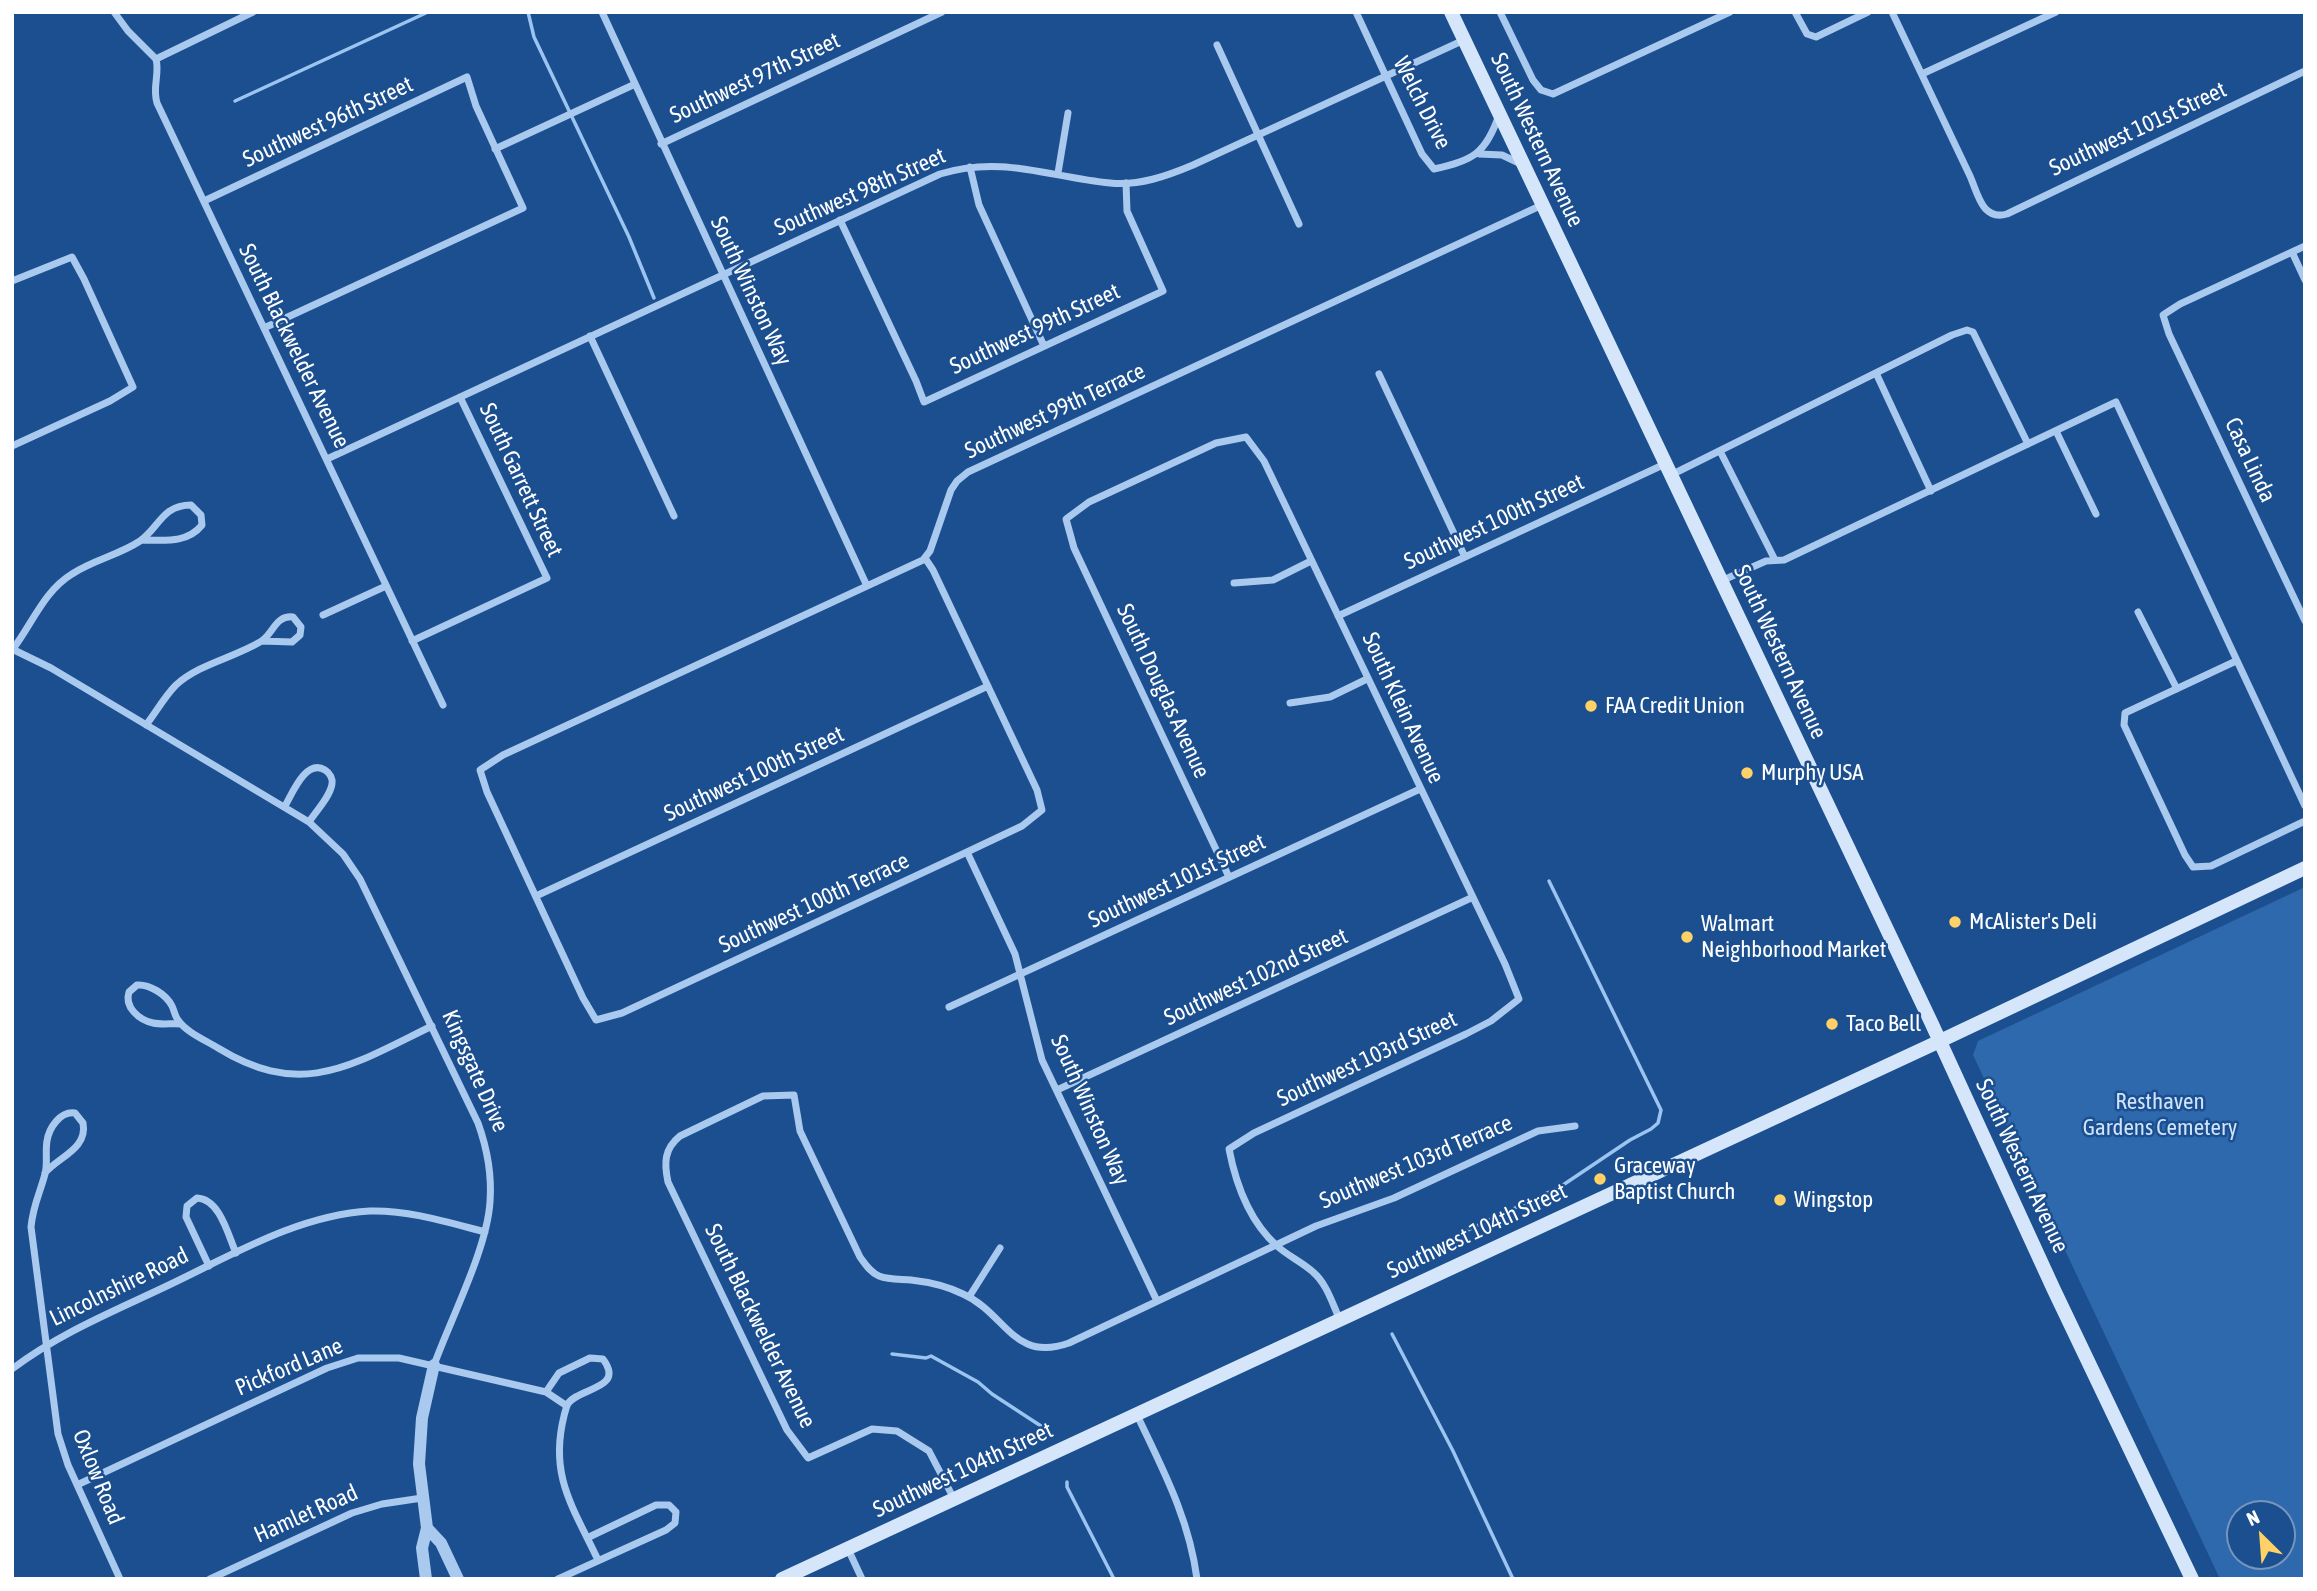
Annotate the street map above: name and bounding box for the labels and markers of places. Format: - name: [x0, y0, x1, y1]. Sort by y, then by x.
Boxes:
- place label: FAA Credit Union: [1605, 692, 1745, 720]
- marker: FAA Credit Union: [1583, 698, 1599, 714]
- place label: Murphy USA: [1761, 759, 1863, 787]
- marker: Murphy USA: [1739, 765, 1755, 781]
- place label: McAlister's Deli: [1969, 908, 2097, 936]
- place label: Walmart Neighborhood Market: [1701, 910, 1886, 964]
- marker: McAlister's Deli: [1947, 914, 1963, 930]
- marker: Walmart Neighborhood Market: [1679, 929, 1695, 945]
- place label: Taco Bell: [1846, 1010, 1921, 1038]
- marker: Taco Bell: [1824, 1016, 1840, 1032]
- place label: Graceway Baptist Church: [1614, 1152, 1735, 1206]
- marker: Graceway Baptist Church: [1592, 1171, 1608, 1187]
- place label: Wingstop: [1794, 1186, 1873, 1214]
- marker: Wingstop: [1772, 1192, 1788, 1208]

